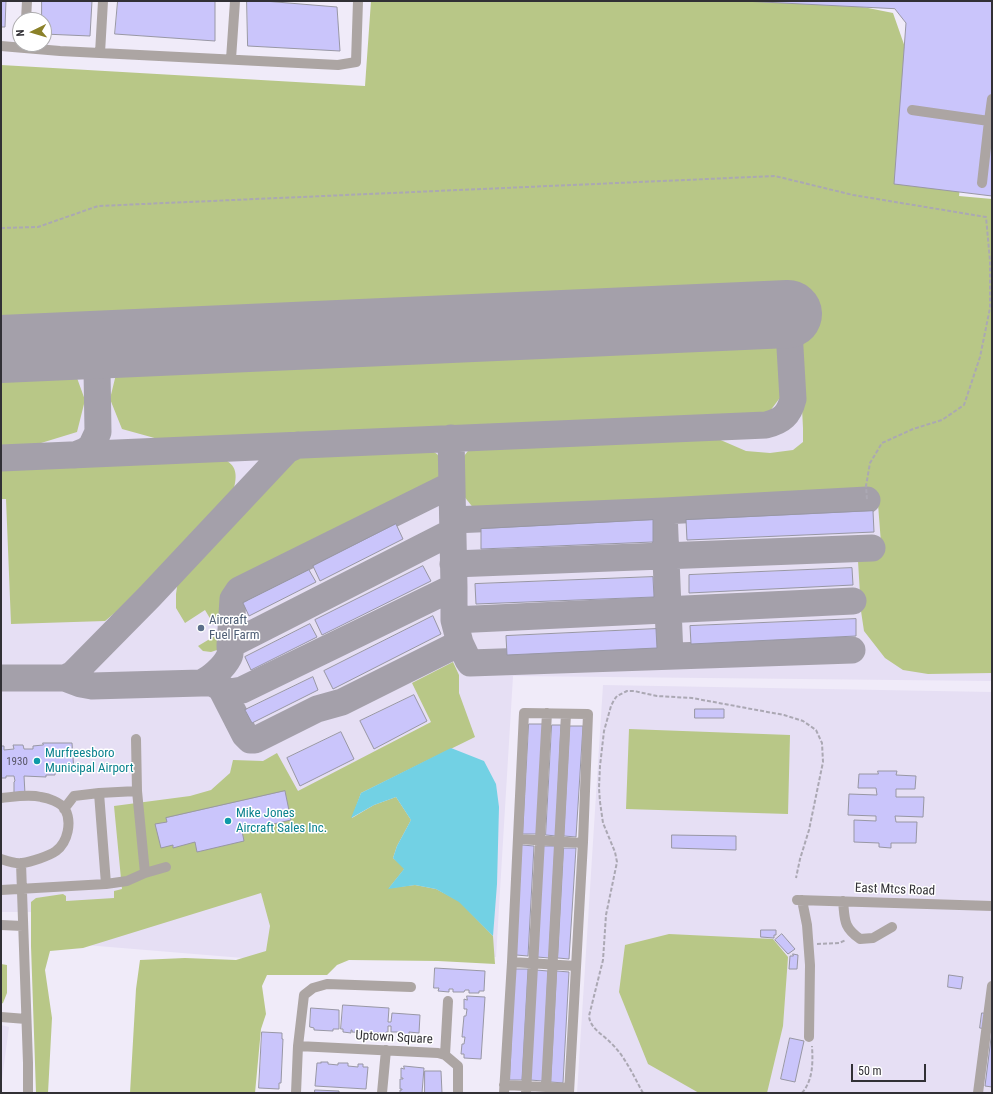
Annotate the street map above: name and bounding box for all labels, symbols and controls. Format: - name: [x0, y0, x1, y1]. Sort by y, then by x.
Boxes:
- north arrow: [12, 12, 52, 52]
- text: N: [14, 29, 27, 37]
- place label: Aircraft Fuel Farm: [209, 613, 259, 644]
- marker: Aircraft Fuel Farm: [196, 623, 206, 633]
- place label: Murfreesboro Municipal Airport: [45, 746, 133, 777]
- house number: 1930: [6, 755, 28, 769]
- marker: Murfreesboro Municipal Airport: [32, 756, 42, 766]
- place label: Mike Jones Aircraft Sales Inc.: [236, 806, 327, 837]
- marker: Mike Jones Aircraft Sales Inc.: [223, 816, 233, 826]
- street label: East Mtcs Road: [855, 881, 935, 899]
- street label: Uptown Square: [355, 1028, 433, 1048]
- scale bar: [853, 1056, 928, 1082]
- text: 50 m: [858, 1064, 882, 1078]

